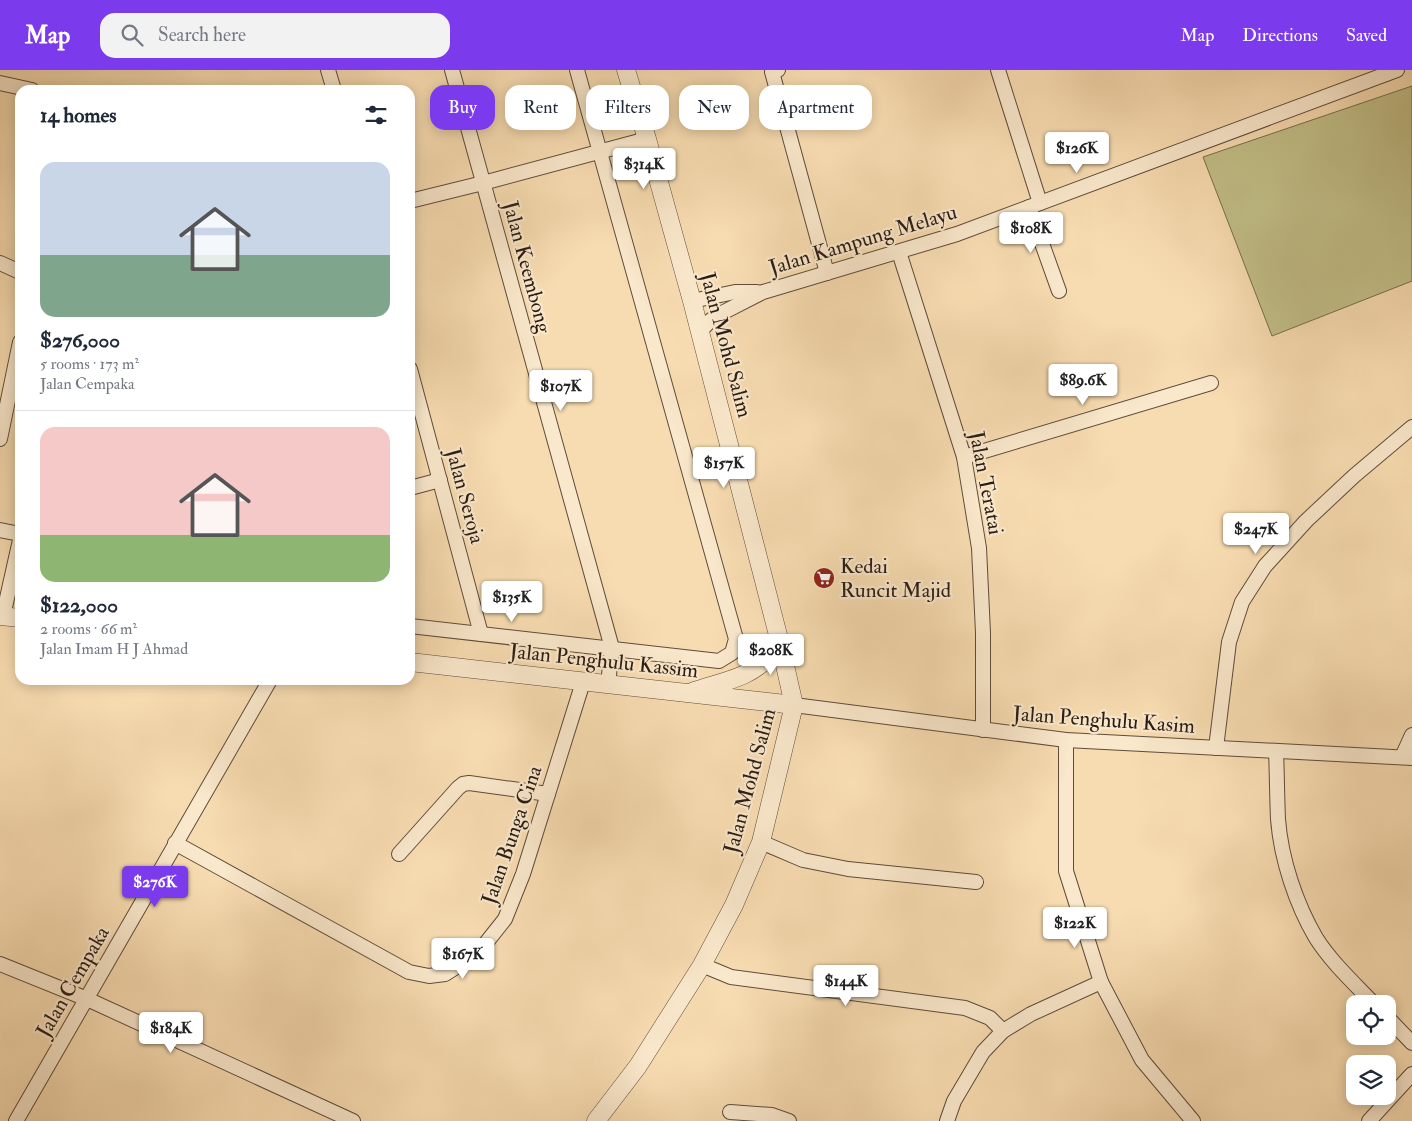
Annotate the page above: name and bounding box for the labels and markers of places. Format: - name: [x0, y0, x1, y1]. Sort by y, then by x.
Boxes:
- pin: $126K: [1042, 132, 1112, 174]
- pin: $314K: [609, 148, 679, 190]
- pin: $108K: [996, 212, 1066, 254]
- pin: $89.6K: [1042, 364, 1124, 406]
- pin: $107K: [526, 370, 596, 412]
- pin: $157K: [689, 446, 759, 489]
- pin: $247K: [1221, 512, 1291, 555]
- place label: Kedai Runcit Majid: [840, 553, 952, 604]
- supermarket icon: Kedai Runcit Majid: [812, 566, 836, 590]
- pin: $135K: [477, 580, 547, 623]
- pin: $208K: [736, 634, 806, 676]
- pin: $276K: [120, 866, 190, 908]
- pin: $122K: [1040, 906, 1110, 949]
- pin: $167K: [428, 938, 498, 980]
- pin: $144K: [811, 964, 881, 1007]
- pin: $184K: [136, 1012, 206, 1054]

